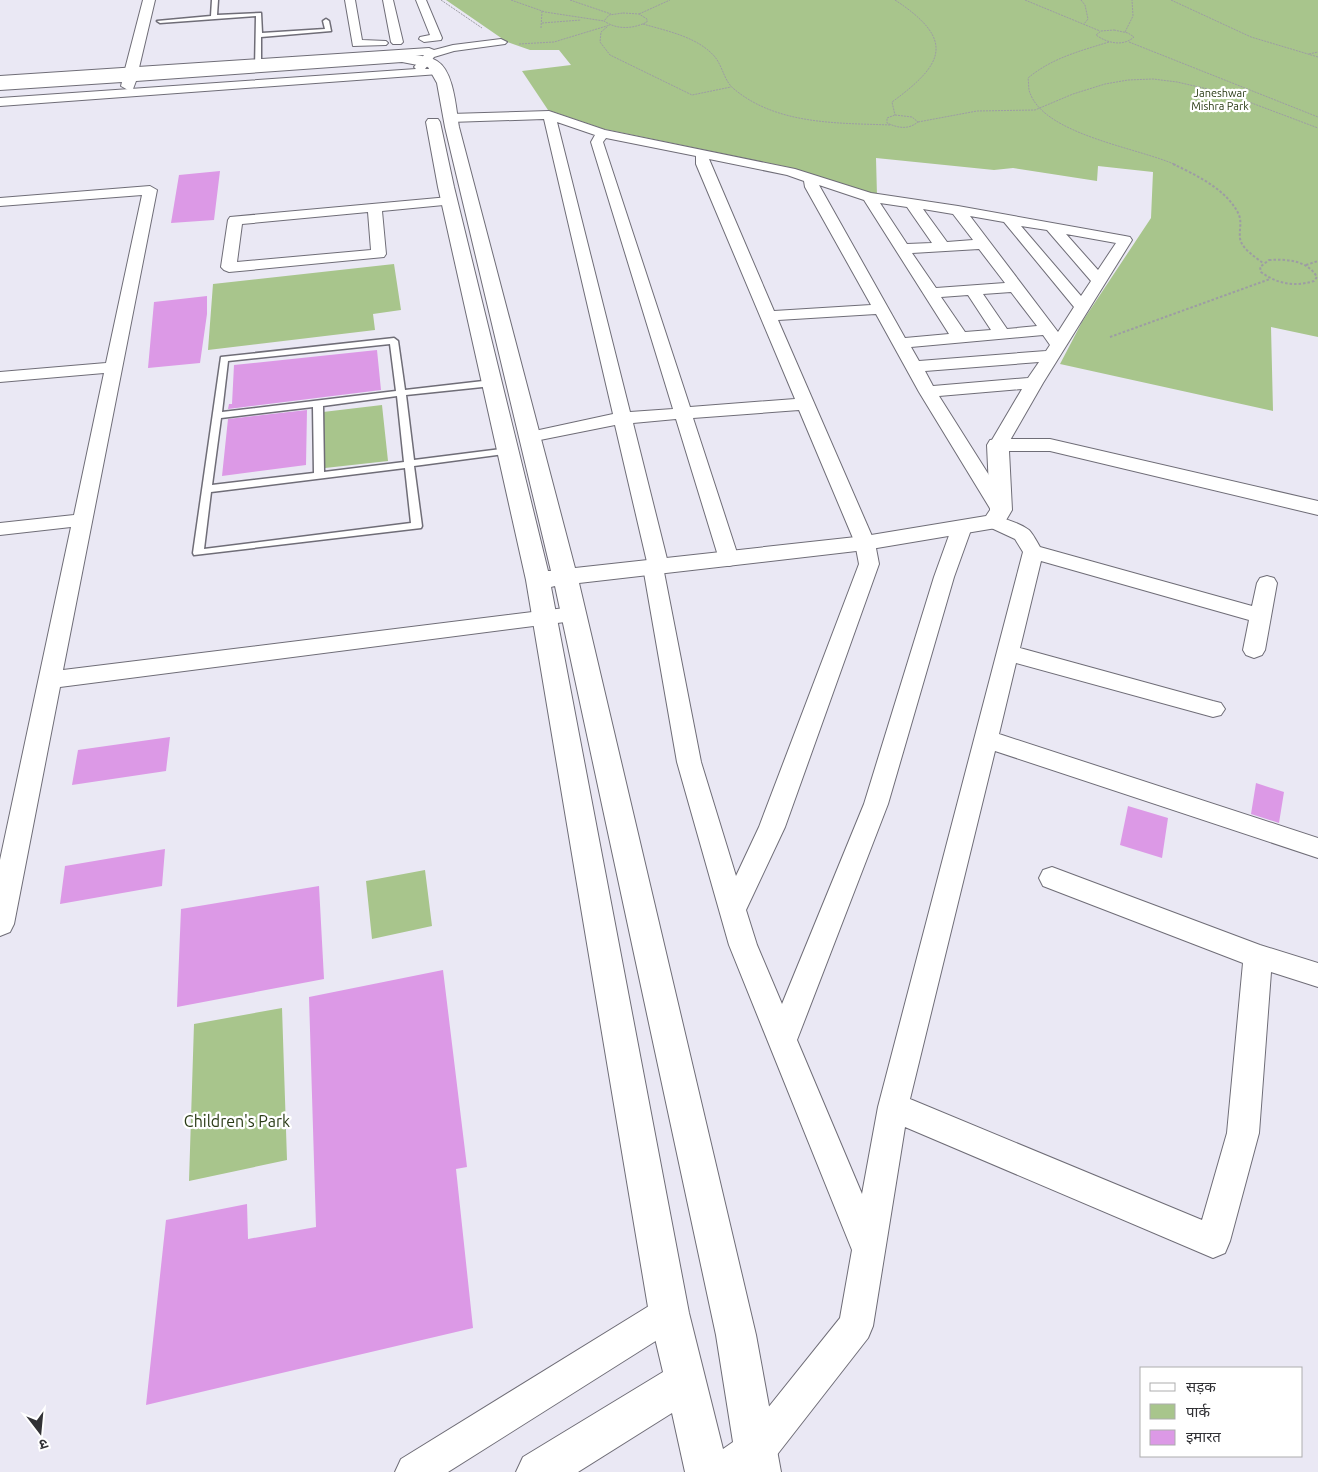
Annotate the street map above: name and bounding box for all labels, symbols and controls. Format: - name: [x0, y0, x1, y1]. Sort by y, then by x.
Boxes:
- park label: Janeshwar Mishra Park: [1191, 87, 1249, 112]
- park label: Children's Park: [184, 1112, 290, 1130]
- legend: [1140, 1367, 1303, 1457]
- text: सड़क: [1186, 1378, 1216, 1395]
- text: पार्क: [1186, 1403, 1210, 1420]
- north arrow: [15, 1407, 65, 1457]
- text: इमारत: [1186, 1428, 1221, 1445]
- text: उ: [37, 1436, 50, 1454]

